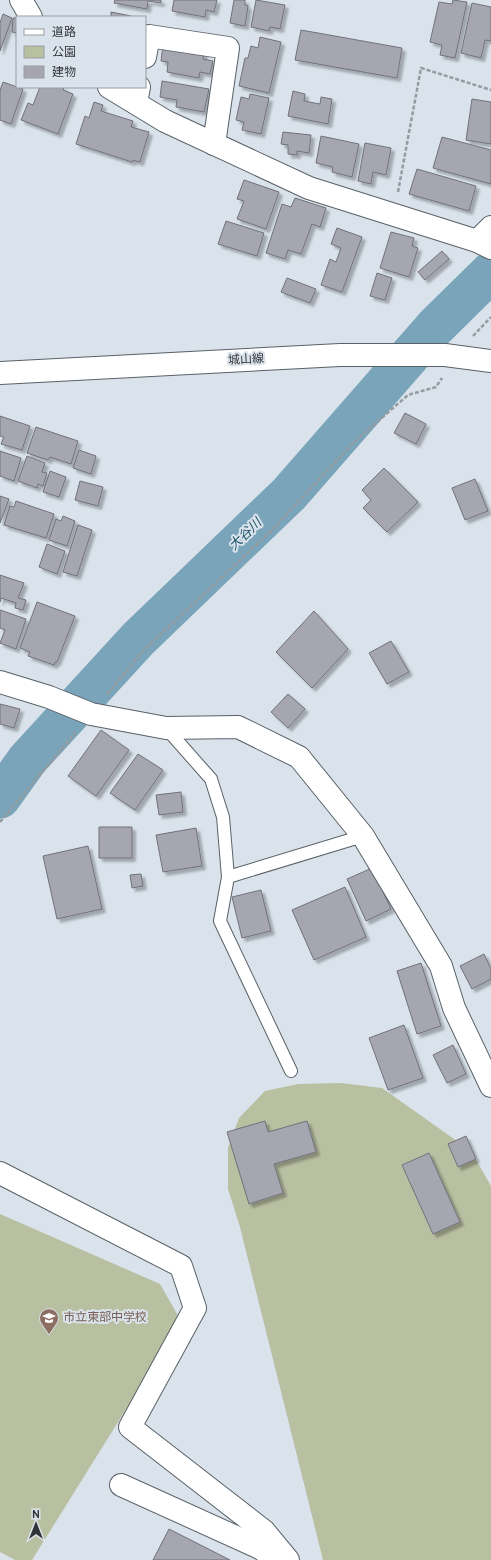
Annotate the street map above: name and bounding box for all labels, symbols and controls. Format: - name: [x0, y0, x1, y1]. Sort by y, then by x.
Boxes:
- legend: [16, 16, 146, 88]
- text: 道路: [52, 25, 76, 41]
- text: 公園: [52, 45, 76, 61]
- text: 建物: [52, 65, 76, 81]
- street label: 城山線: [228, 351, 264, 369]
- water label: 大谷川: [226, 514, 267, 554]
- school or university icon: 市立東部中学校: [38, 1307, 60, 1335]
- place label: 市立東部中学校: [63, 1310, 147, 1326]
- north arrow: [16, 1504, 56, 1544]
- text: N: [32, 1508, 40, 1522]

